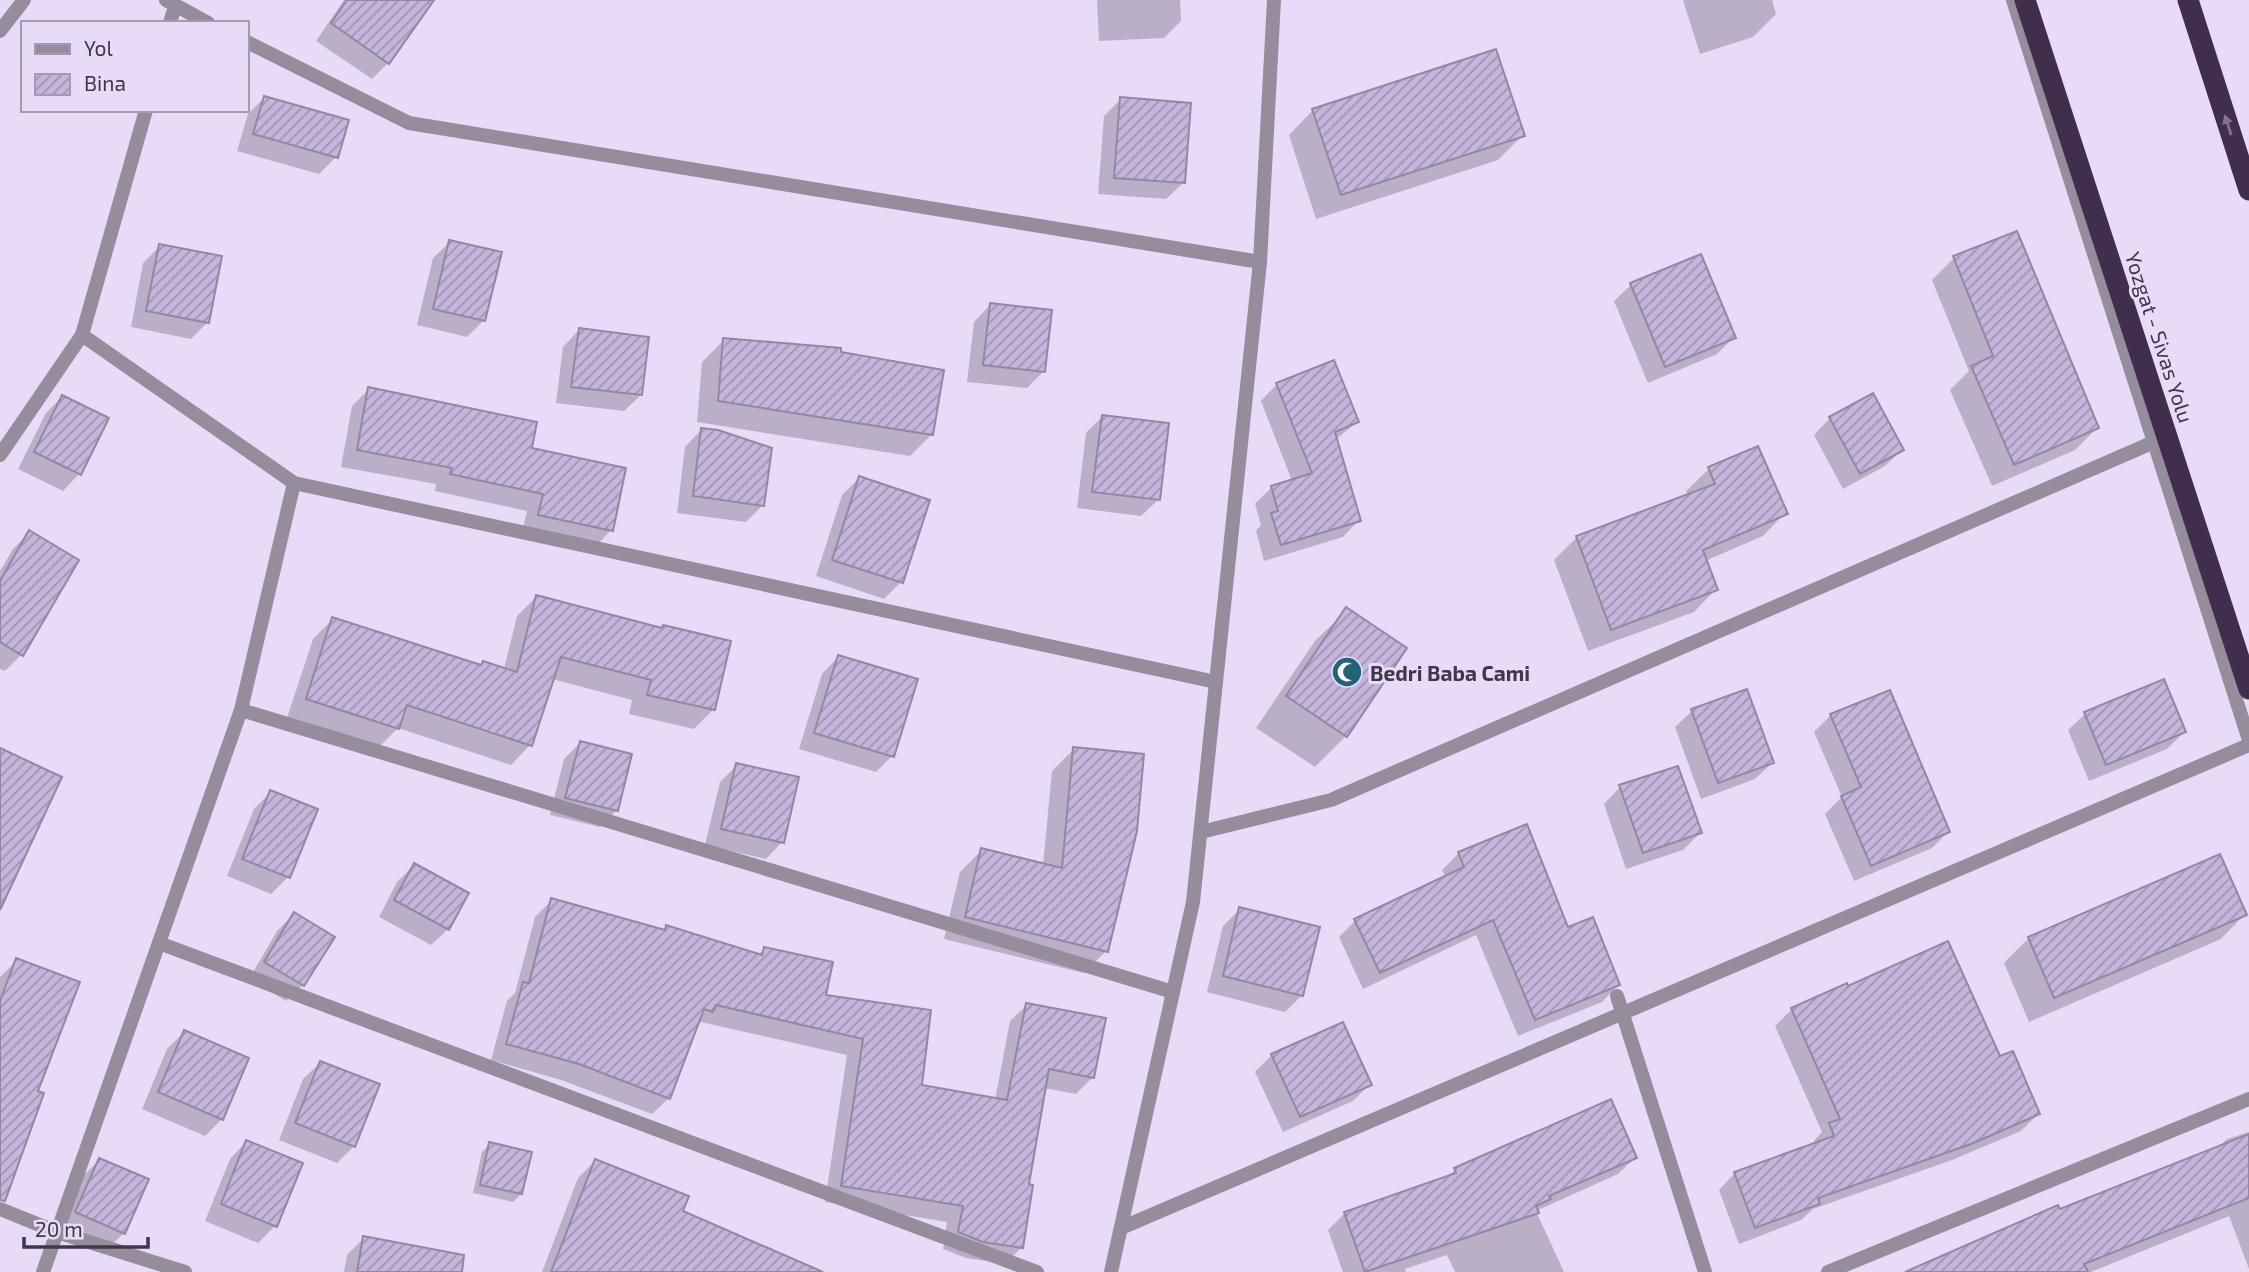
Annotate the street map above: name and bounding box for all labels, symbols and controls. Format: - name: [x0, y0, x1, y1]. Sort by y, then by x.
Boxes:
- legend: [21, 21, 248, 112]
- text: Yol: [84, 35, 113, 60]
- text: Bina: [84, 70, 126, 95]
- one-way arrow: [2222, 115, 2233, 136]
- street label: Yozgat - Sivas Yolu: [2121, 248, 2199, 426]
- mosque icon: Bedri Baba Cami: [1330, 655, 1364, 689]
- place label: Bedri Baba Cami: [1370, 660, 1530, 685]
- scale bar: [24, 1206, 149, 1250]
- text: 20 m: [35, 1216, 83, 1241]

